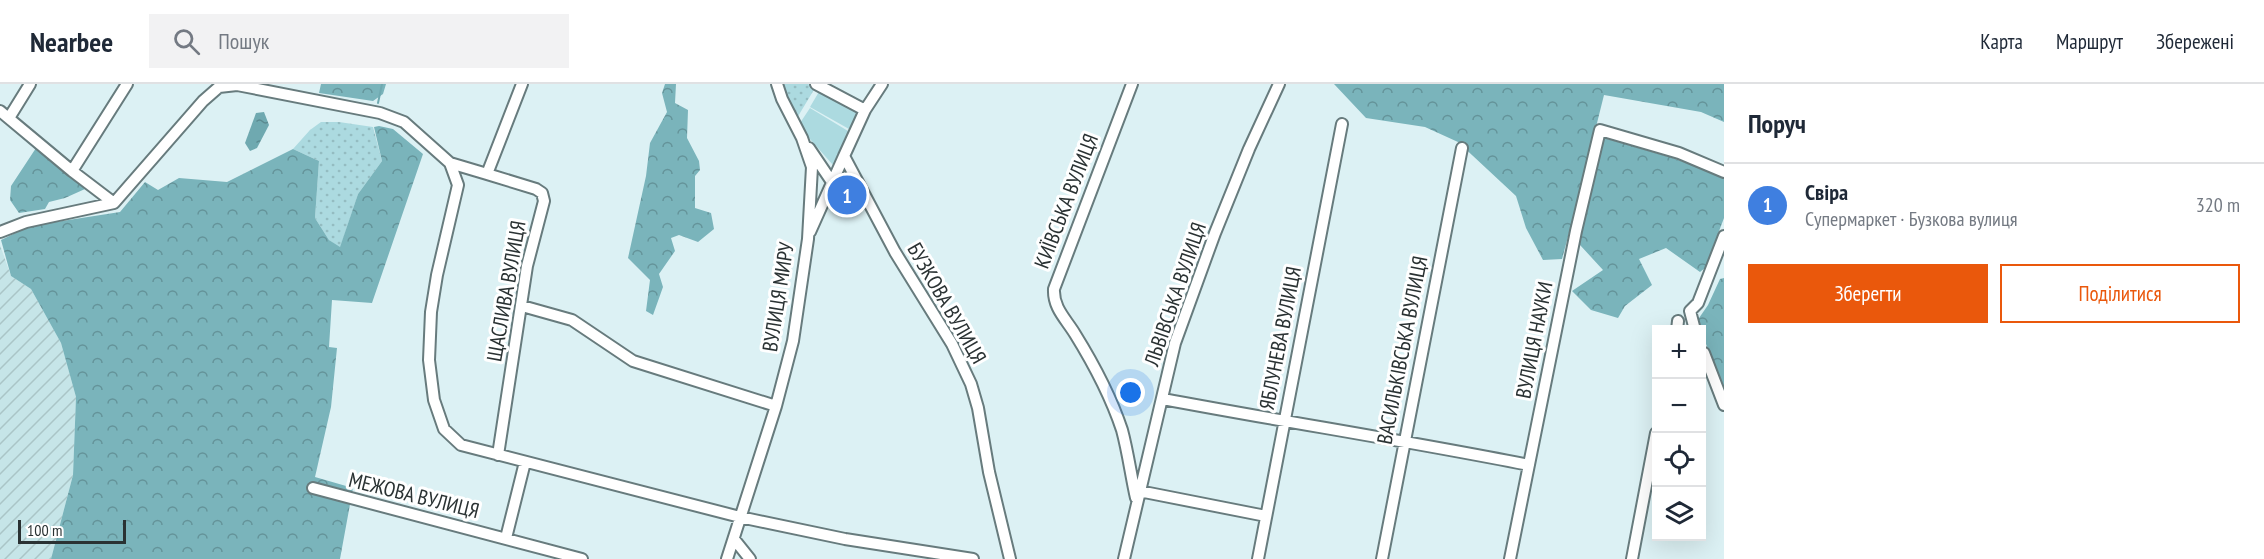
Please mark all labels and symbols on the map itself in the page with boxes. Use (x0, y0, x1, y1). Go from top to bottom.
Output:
street label: КИЇВСЬКА ВУЛИЦЯ (1028, 130, 1104, 272)
pin: 1 (828, 172, 866, 218)
street label: ЩАСЛИВА ВУЛИЦЯ (480, 219, 532, 363)
street label: ЛЬВІВСЬКА ВУЛИЦЯ (1137, 219, 1212, 370)
street label: БУЗКОВА ВУЛИЦЯ (901, 238, 993, 368)
street label: ВУЛИЦЯ МИРУ (756, 240, 800, 354)
street label: ВАСИЛЬКІВСЬКА ВУЛИЦЯ (1371, 254, 1433, 446)
street label: ЯБЛУНЕВА ВУЛИЦЯ (1253, 264, 1307, 412)
street label: ВУЛИЦЯ НАУКИ (1509, 279, 1559, 401)
your location (1116, 378, 1145, 407)
street label: МЕЖОВА ВУЛИЦЯ (346, 466, 482, 524)
scale bar (18, 517, 126, 544)

